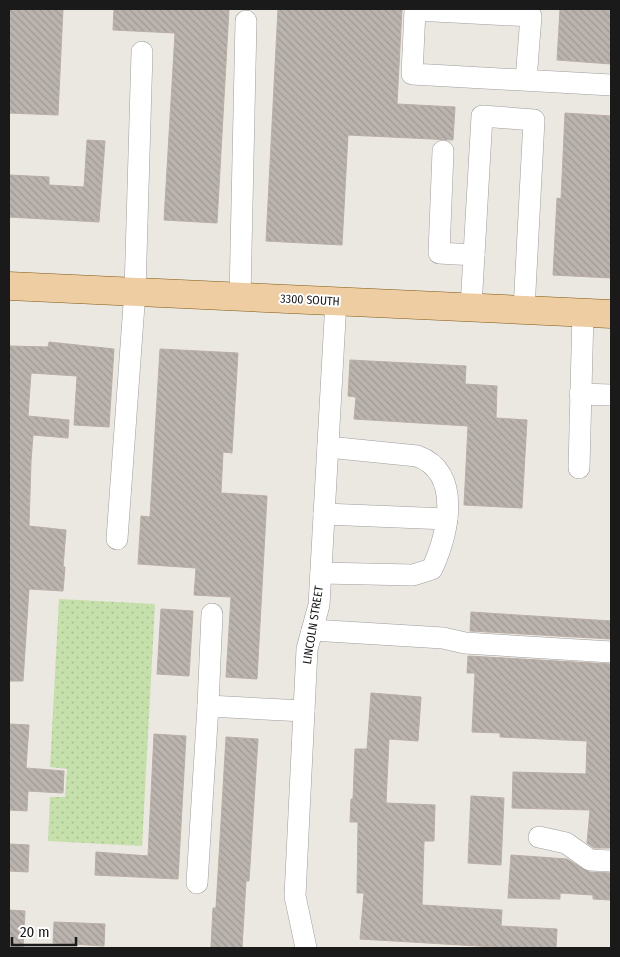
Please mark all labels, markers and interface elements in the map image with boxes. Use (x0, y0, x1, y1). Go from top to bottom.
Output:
street label: 3300 SOUTH (280, 291, 340, 309)
street label: LINCOLN STREET (300, 584, 326, 665)
scale bar (12, 914, 76, 946)
text: 20 m (20, 923, 50, 941)

